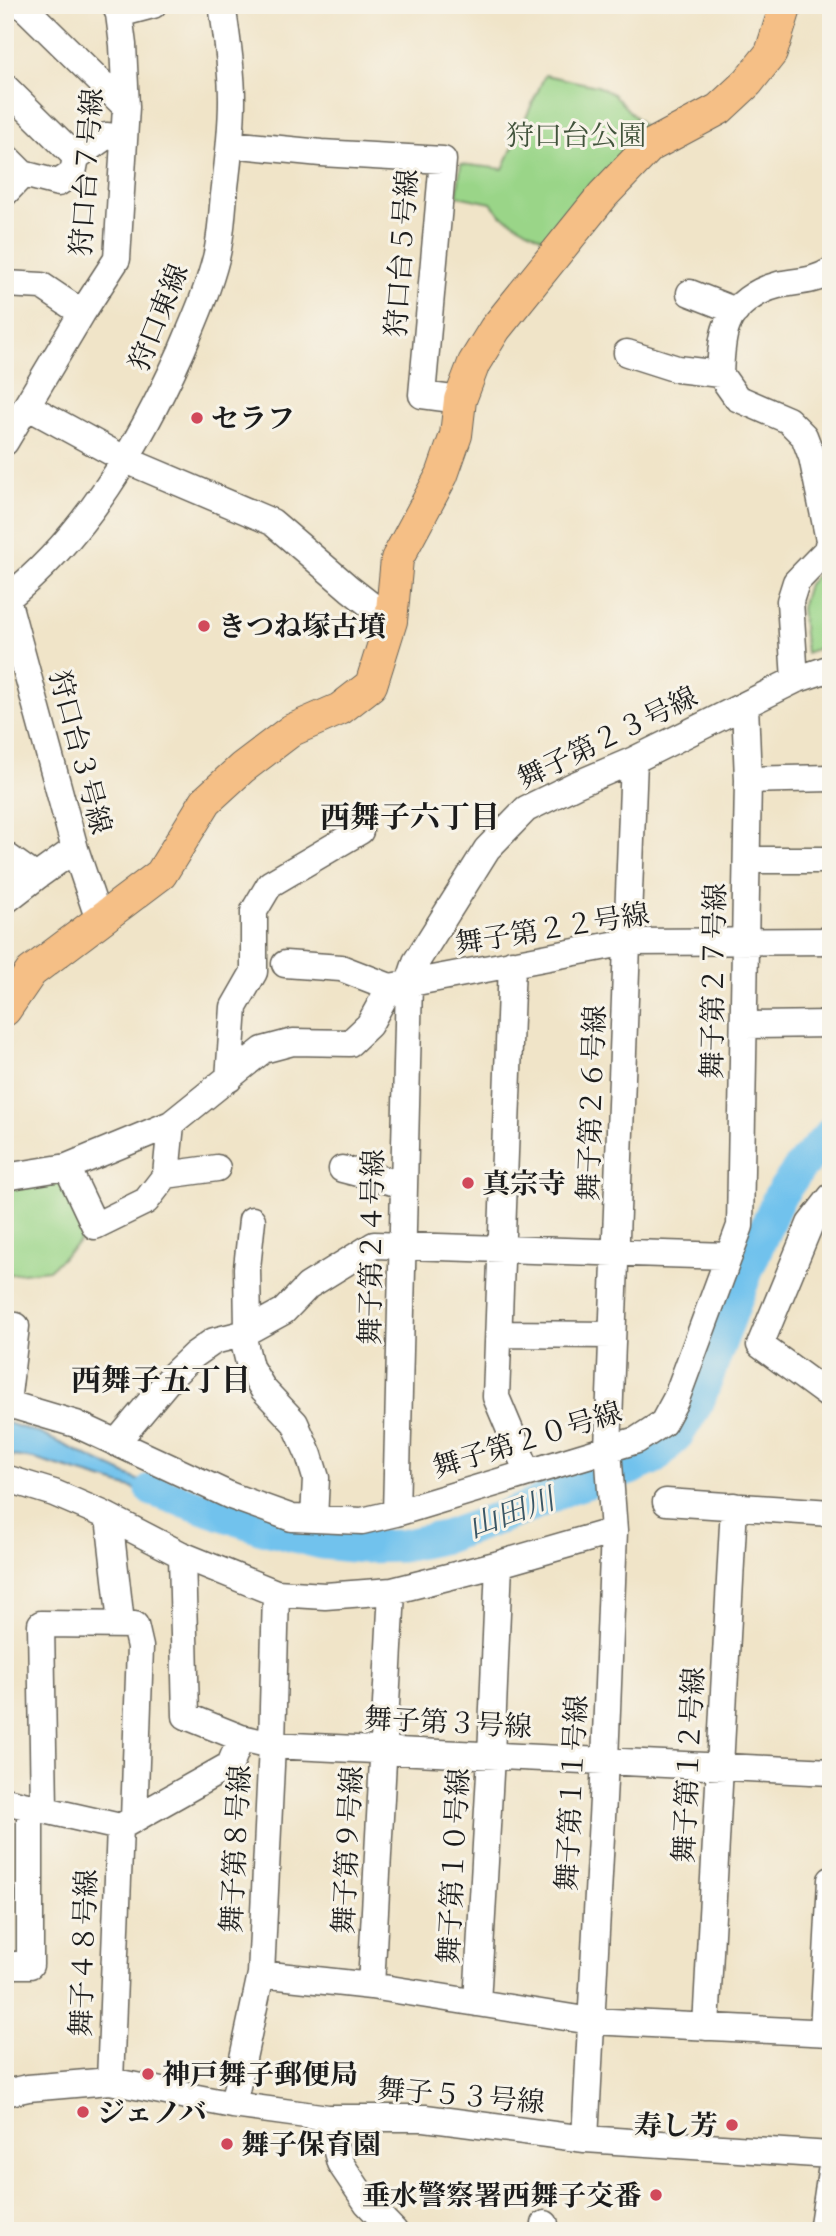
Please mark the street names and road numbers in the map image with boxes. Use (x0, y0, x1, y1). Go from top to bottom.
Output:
street label: 狩口台７号線 (59, 87, 112, 257)
street label: 狩口台５号線 (374, 168, 427, 338)
street label: 狩口東線 (118, 257, 198, 376)
street label: 狩口台３号線 (40, 665, 123, 838)
street label: 舞子第２３号線 (510, 675, 704, 798)
street label: 舞子第２７号線 (690, 883, 735, 1079)
street label: 舞子第２２号線 (452, 892, 652, 963)
street label: 舞子第２６号線 (567, 1004, 614, 1202)
street label: 舞子第２４号線 (348, 1149, 393, 1345)
street label: 舞子第２０号線 (427, 1390, 627, 1487)
street label: 舞子第１２号線 (662, 1666, 713, 1864)
street label: 舞子第１１号線 (545, 1694, 596, 1892)
street label: 舞子第３号線 (363, 1697, 533, 1746)
street label: 舞子第８号線 (210, 1764, 259, 1934)
street label: 舞子第９号線 (322, 1765, 371, 1935)
street label: 舞子第１０号線 (427, 1767, 478, 1965)
street label: 舞子４８号線 (59, 1868, 106, 2038)
street label: 舞子５３号線 (376, 2067, 547, 2122)

